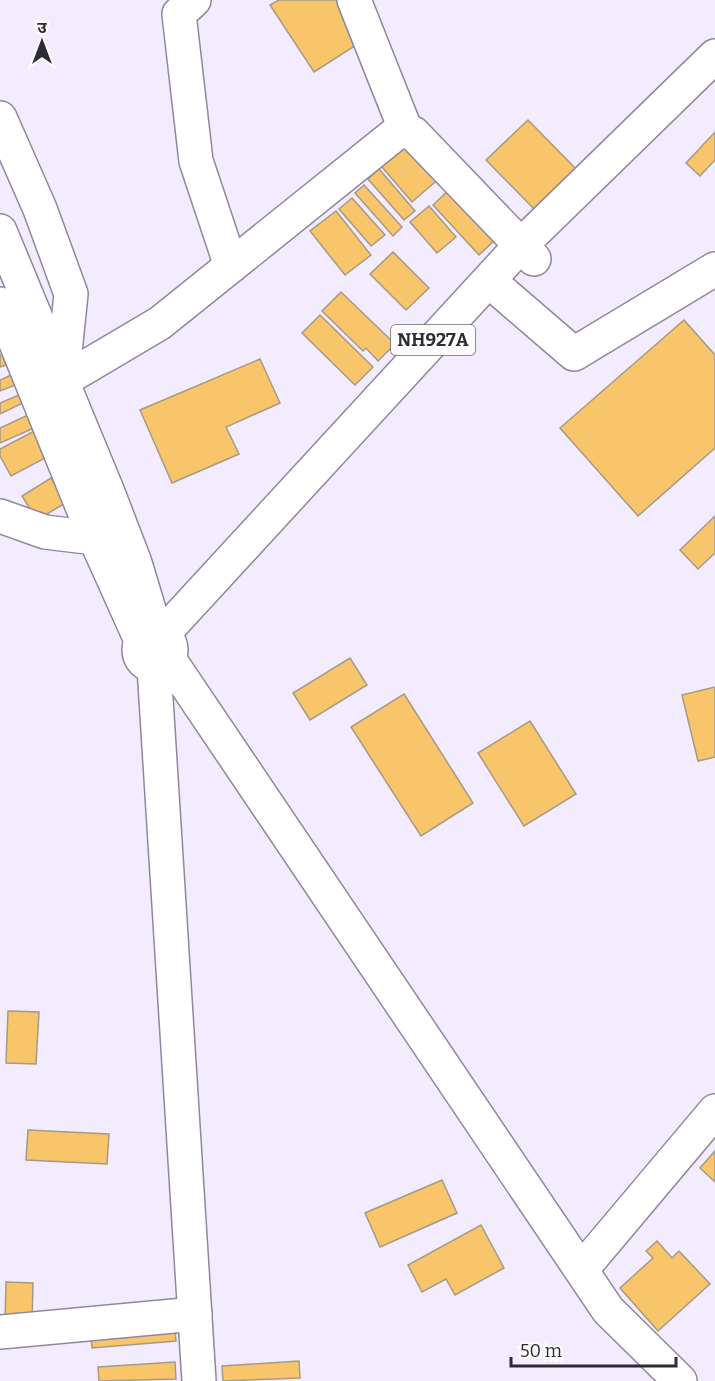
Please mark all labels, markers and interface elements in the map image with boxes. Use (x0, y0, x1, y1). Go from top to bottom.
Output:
north arrow (12, 12, 72, 72)
text: उ (37, 18, 47, 37)
road number: NH927A (391, 325, 475, 355)
scale bar (511, 1330, 676, 1368)
text: 50 m (520, 1340, 562, 1362)

